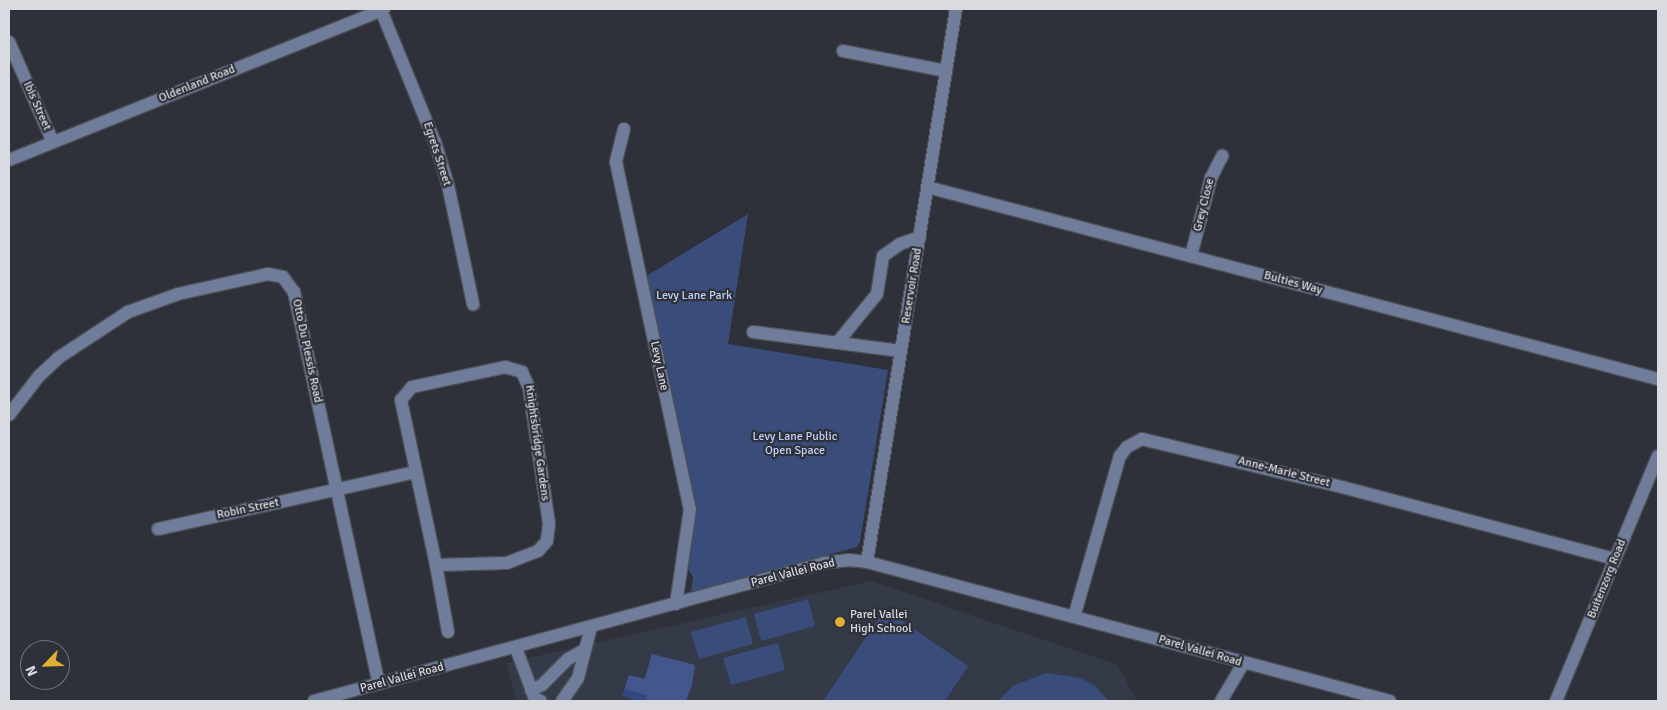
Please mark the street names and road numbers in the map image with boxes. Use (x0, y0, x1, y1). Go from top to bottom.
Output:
street label: Oldenland Road (157, 62, 237, 106)
street label: Ibis Street (20, 79, 54, 133)
street label: Egrets Street (420, 120, 454, 188)
street label: Grey Close (1190, 177, 1218, 233)
street label: Reservoir Road (899, 247, 925, 325)
street label: Bulties Way (1262, 268, 1324, 298)
street label: Otto Du Plessis Road (289, 298, 325, 404)
street label: Levy Lane (647, 340, 671, 392)
street label: Knightsbridge Gardens (522, 384, 552, 502)
street label: Anne-Marie Street (1237, 454, 1331, 490)
street label: Robin Street (216, 495, 280, 523)
street label: Buitenzorg Road (1585, 537, 1629, 621)
street label: Parel Vallei Road (750, 556, 836, 590)
street label: Parel Vallei Road (1157, 632, 1243, 670)
street label: Parel Vallei Road (359, 660, 445, 696)

